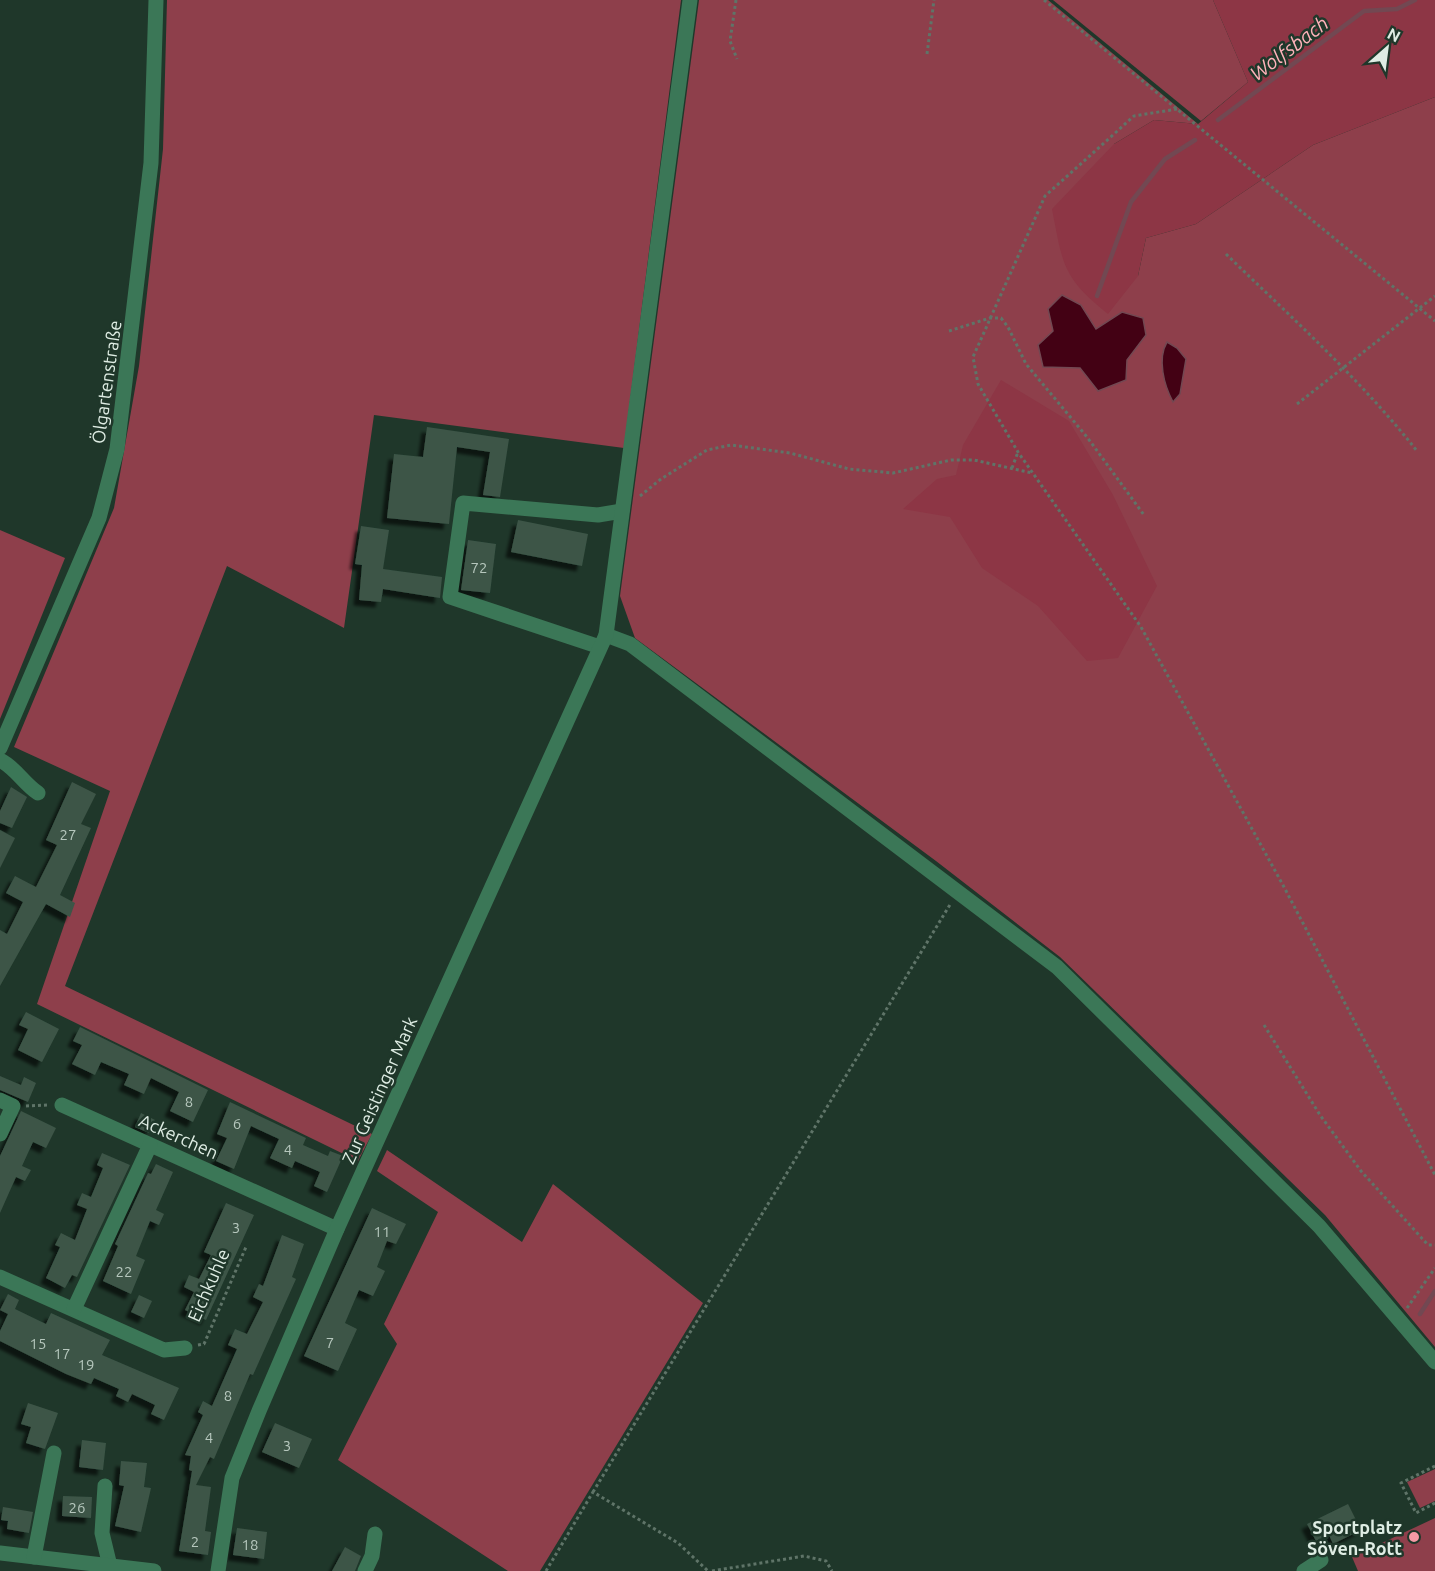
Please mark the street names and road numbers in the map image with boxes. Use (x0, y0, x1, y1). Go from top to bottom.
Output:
street label: Ölgartenstraße (87, 319, 125, 445)
street label: Zur Geistinger Mark (338, 1013, 420, 1167)
street label: Ackerchen (136, 1110, 222, 1162)
street label: Eichkuhle (183, 1246, 233, 1324)

